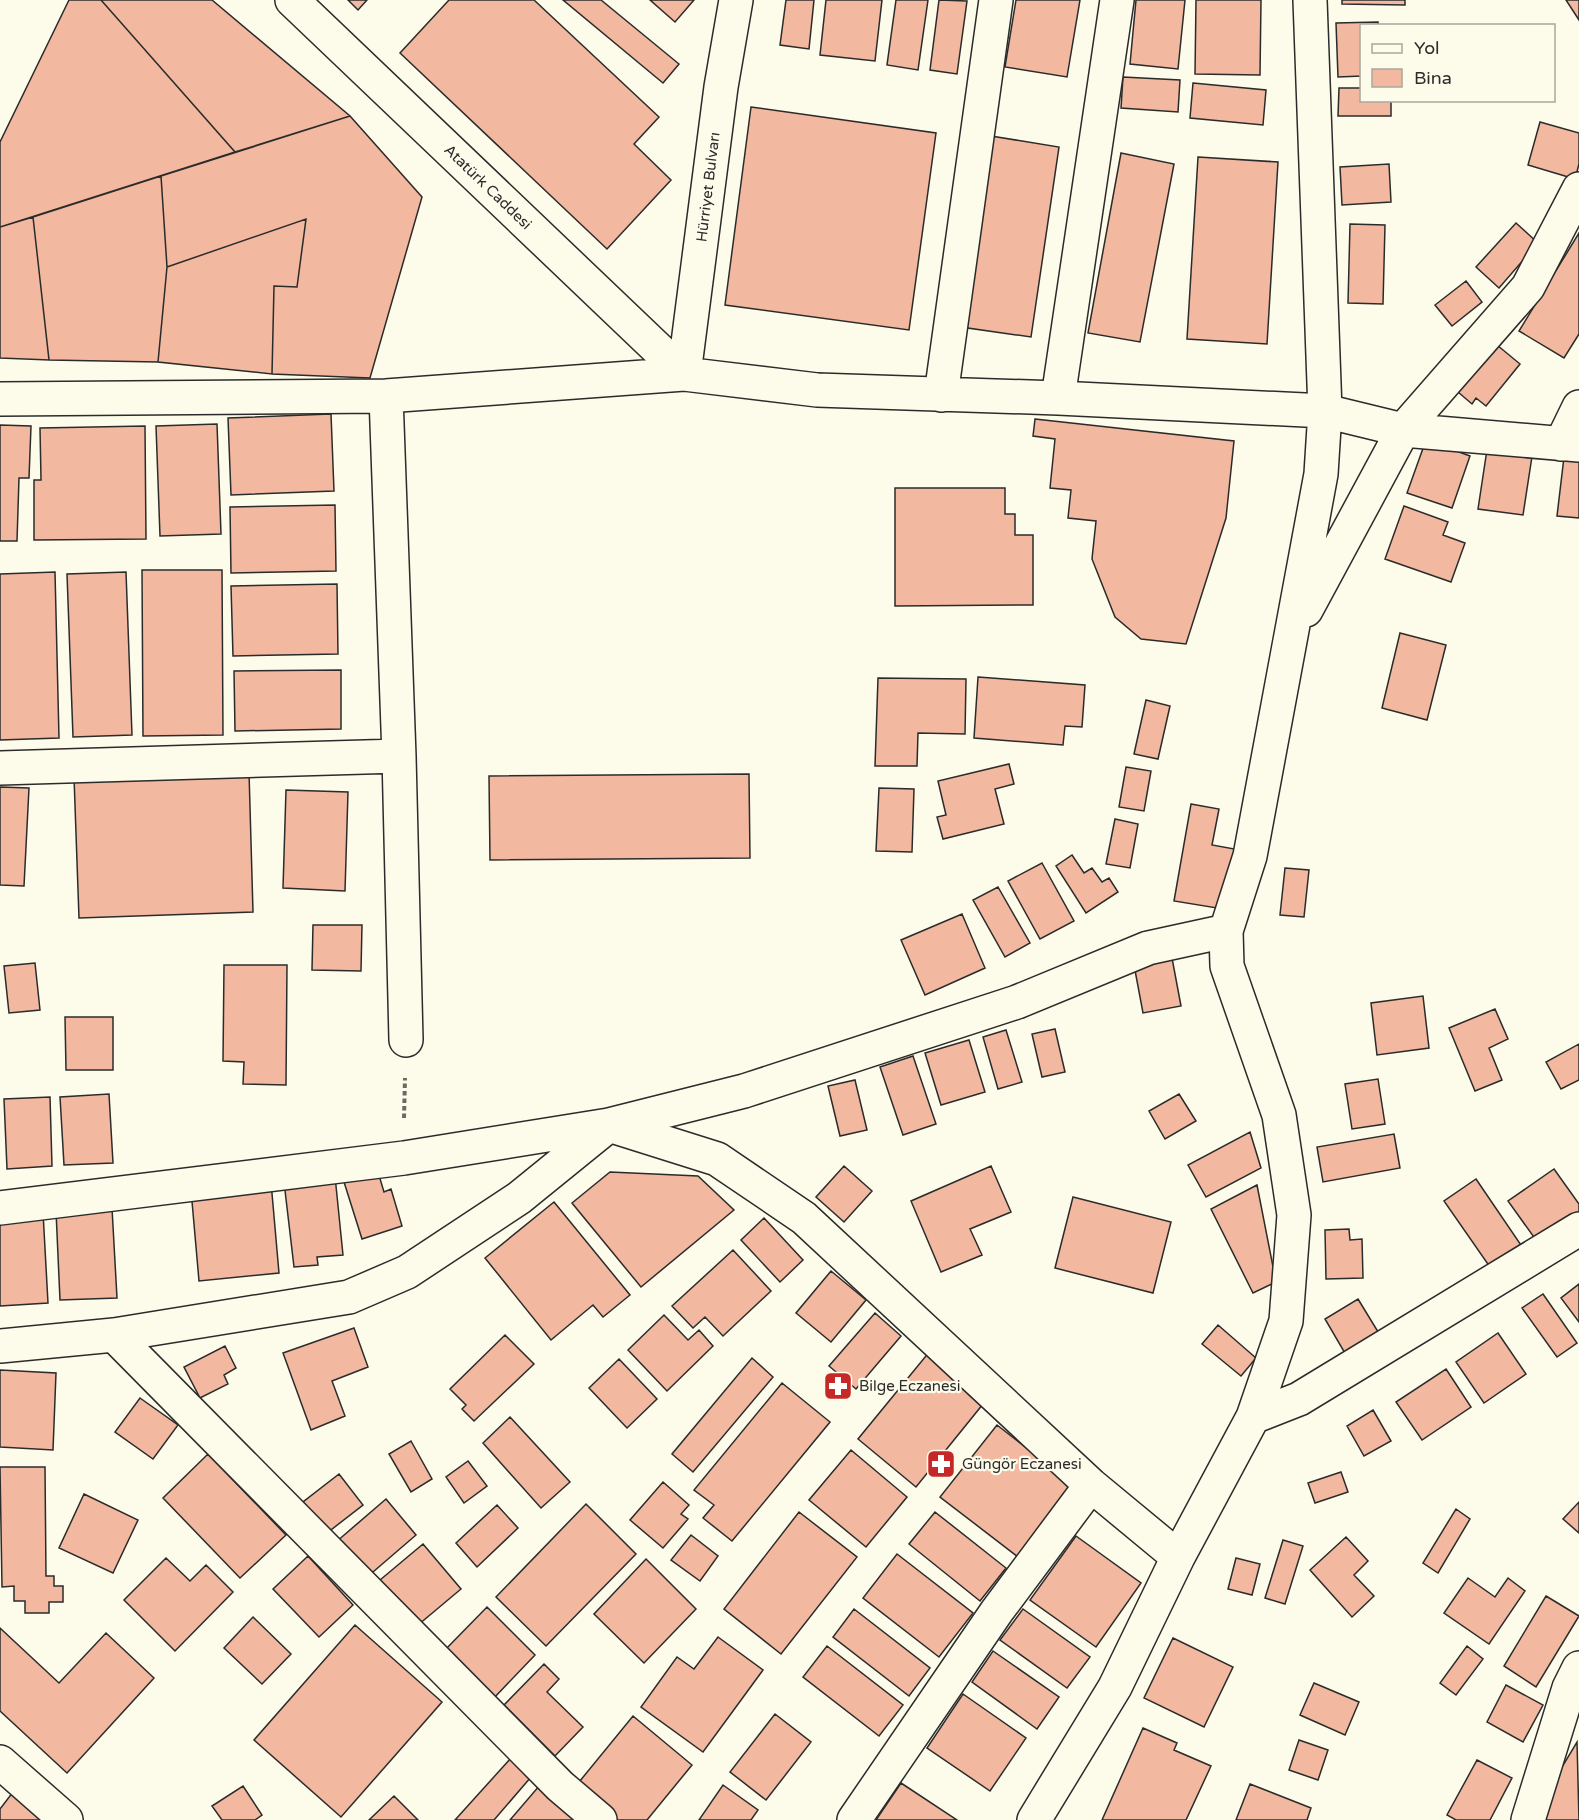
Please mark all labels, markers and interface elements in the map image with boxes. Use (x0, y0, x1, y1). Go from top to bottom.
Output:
legend (1360, 24, 1555, 102)
text: Yol (1414, 37, 1440, 59)
text: Bina (1414, 67, 1452, 89)
street label: Hürriyet Bulvarı (692, 131, 724, 243)
street label: Atatürk Caddesi (440, 141, 536, 233)
pharmacy icon: Bilge Eczanesi (822, 1370, 854, 1402)
place label: Bilge Eczanesi (859, 1377, 960, 1395)
pharmacy icon: Güngör Eczanesi (925, 1448, 957, 1480)
place label: Güngör Eczanesi (962, 1455, 1082, 1473)

